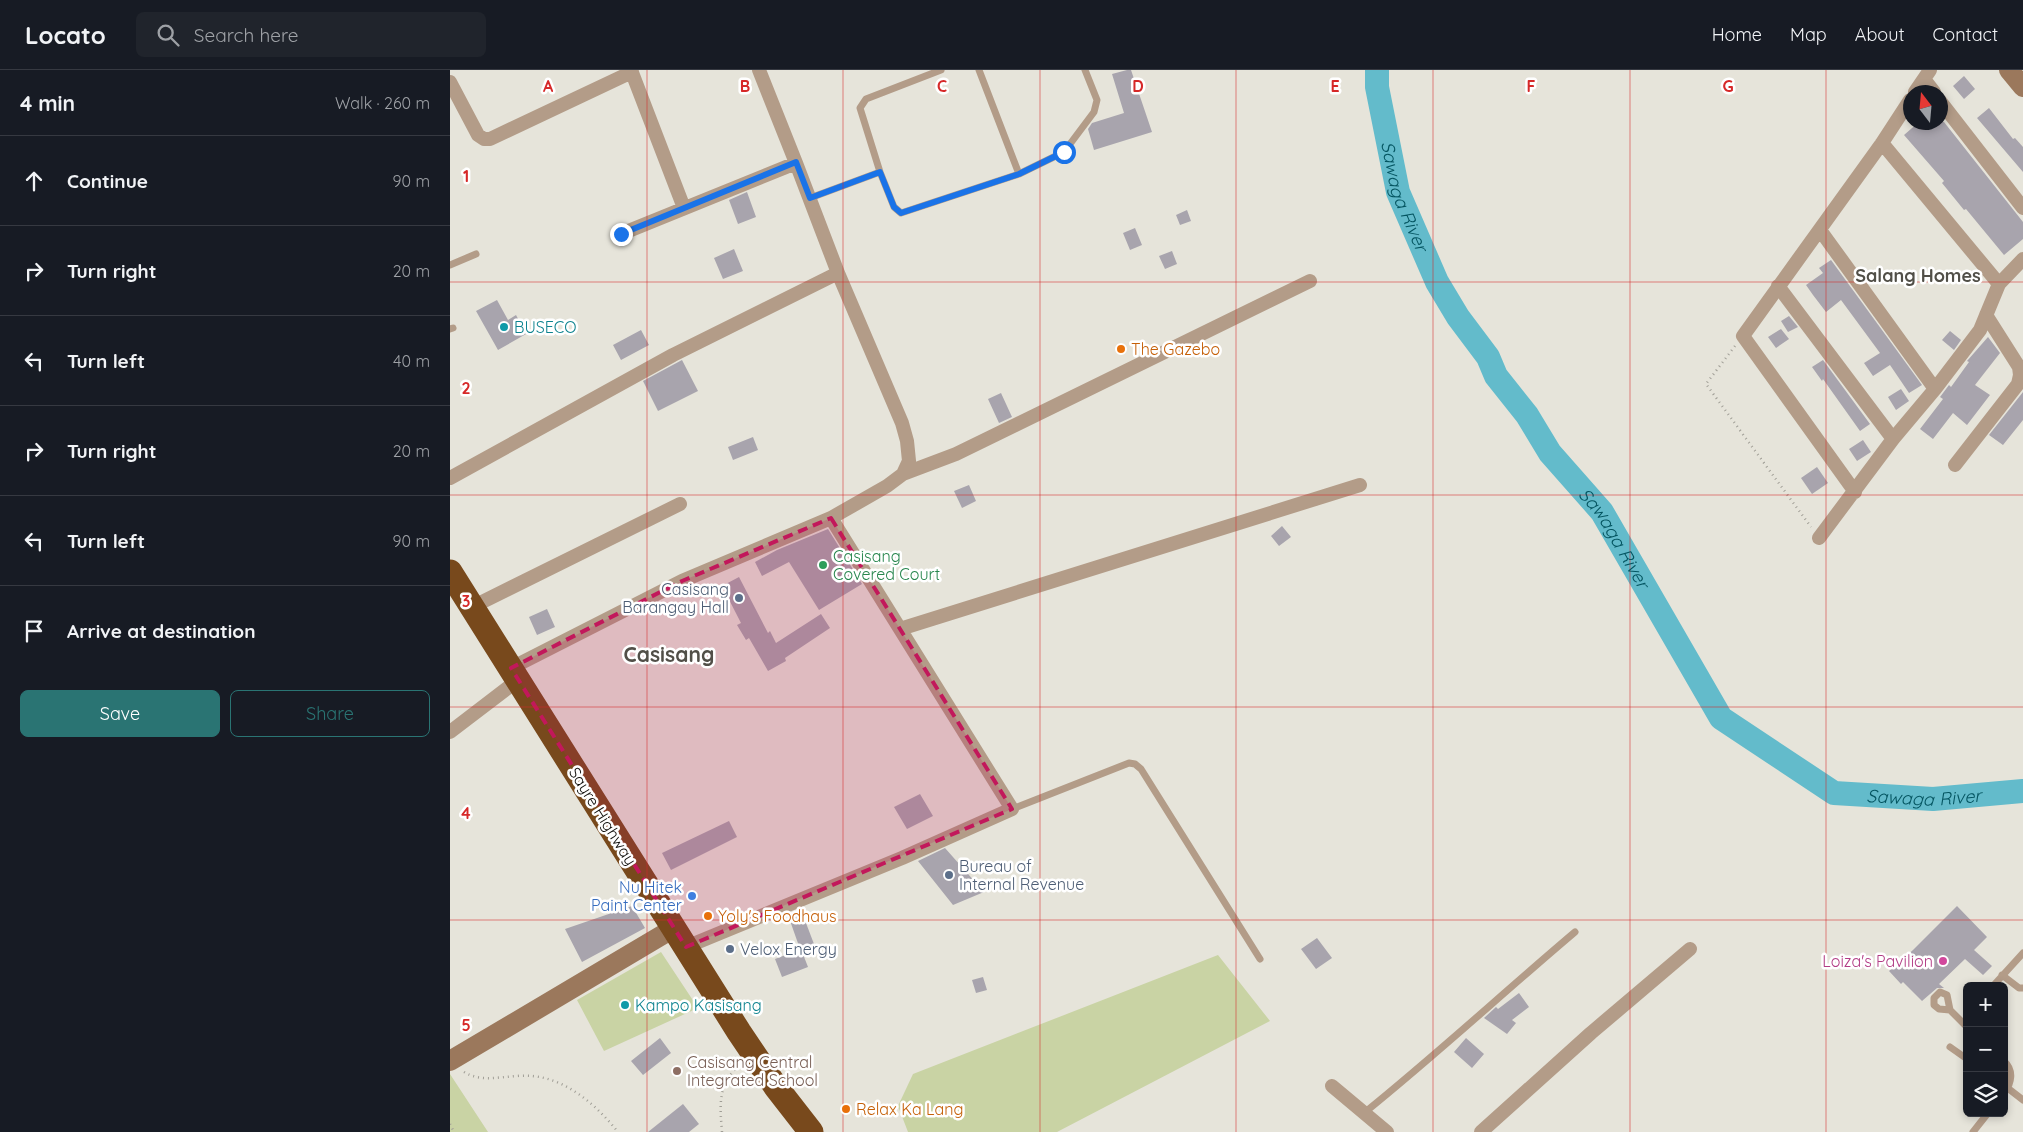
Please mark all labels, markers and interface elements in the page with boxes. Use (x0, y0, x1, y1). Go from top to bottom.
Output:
search box (136, 12, 486, 57)
text: Locato (25, 20, 106, 50)
icon: search (154, 21, 182, 49)
text: Search here (194, 23, 299, 47)
text: Home (1712, 23, 1762, 46)
text: Map (1790, 23, 1827, 46)
text: About (1855, 23, 1905, 46)
text: Contact (1933, 23, 1998, 46)
text: A (543, 76, 554, 96)
text: B (740, 76, 750, 96)
text: C (937, 76, 947, 96)
text: D (1132, 76, 1144, 96)
text: E (1330, 76, 1340, 96)
text: F (1527, 76, 1536, 96)
text: G (1722, 76, 1734, 96)
north arrow (1903, 85, 1948, 130)
text: 4 min (20, 90, 75, 116)
text: Walk · 260 m (335, 93, 430, 113)
water label: Sawaga River (1377, 139, 1435, 257)
route start (1053, 141, 1076, 164)
text: 1 (463, 166, 469, 186)
icon: ahead (20, 167, 48, 195)
text: Continue (67, 169, 148, 193)
text: 90 m (393, 171, 430, 191)
route end (610, 223, 633, 246)
icon: right (20, 257, 48, 285)
text: Turn right (67, 259, 156, 283)
text: 20 m (393, 261, 430, 281)
district label: Salang Homes (1855, 264, 1981, 287)
place label: BUSECO (514, 317, 576, 337)
marker: BUSECO (498, 321, 510, 333)
place label: The Gazebo (1131, 339, 1220, 359)
marker: The Gazebo (1115, 343, 1127, 355)
icon: left (20, 347, 48, 375)
text: Turn left (67, 349, 145, 373)
text: 40 m (393, 351, 430, 371)
text: 2 (461, 378, 471, 398)
icon: right (20, 437, 48, 465)
text: Turn right (67, 439, 156, 463)
text: 20 m (393, 441, 430, 461)
water label: Sawaga River (1574, 483, 1656, 594)
icon: left (20, 527, 48, 555)
text: Turn left (67, 529, 145, 553)
text: 90 m (393, 531, 430, 551)
place label: Casisang Covered Court (833, 546, 940, 584)
marker: Casisang Covered Court (817, 559, 829, 571)
place label: Casisang Barangay Hall (622, 579, 729, 617)
text: 3 (462, 591, 470, 611)
marker: Casisang Barangay Hall (733, 592, 745, 604)
icon: arrive (20, 617, 48, 645)
text: Arrive at destination (67, 619, 256, 643)
district label: Casisang (624, 641, 714, 667)
button: Save (20, 690, 220, 737)
button: Share (230, 690, 430, 737)
street label: Sayre Highway (565, 763, 641, 869)
water label: Sawaga River (1866, 783, 1984, 811)
text: 4 (461, 803, 471, 823)
place label: Bureau of Internal Revenue (959, 856, 1084, 894)
marker: Bureau of Internal Revenue (943, 869, 955, 881)
place label: Nu Hitek Paint Center (591, 877, 682, 915)
marker: Nu Hitek Paint Center (686, 890, 698, 902)
place label: Yoly's Foodhaus (718, 906, 837, 926)
marker: Yoly's Foodhaus (702, 910, 714, 922)
place label: Velox Energy (740, 939, 837, 959)
marker: Velox Energy (724, 943, 736, 955)
place label: Loiza's Pavilion (1822, 951, 1933, 971)
marker: Loiza's Pavilion (1937, 955, 1949, 967)
map controls (1963, 982, 2008, 1117)
button: + (1963, 982, 2008, 1027)
place label: Kampo Kasisang (635, 995, 762, 1015)
marker: Kampo Kasisang (619, 999, 631, 1011)
text: 5 (461, 1015, 471, 1035)
button: − (1963, 1027, 2008, 1072)
place label: Casisang Central Integrated School (687, 1052, 818, 1090)
marker: Casisang Central Integrated School (671, 1065, 683, 1077)
button: layers (1963, 1072, 2008, 1117)
place label: Relax Ka Lang (856, 1099, 963, 1119)
marker: Relax Ka Lang (840, 1103, 852, 1115)

